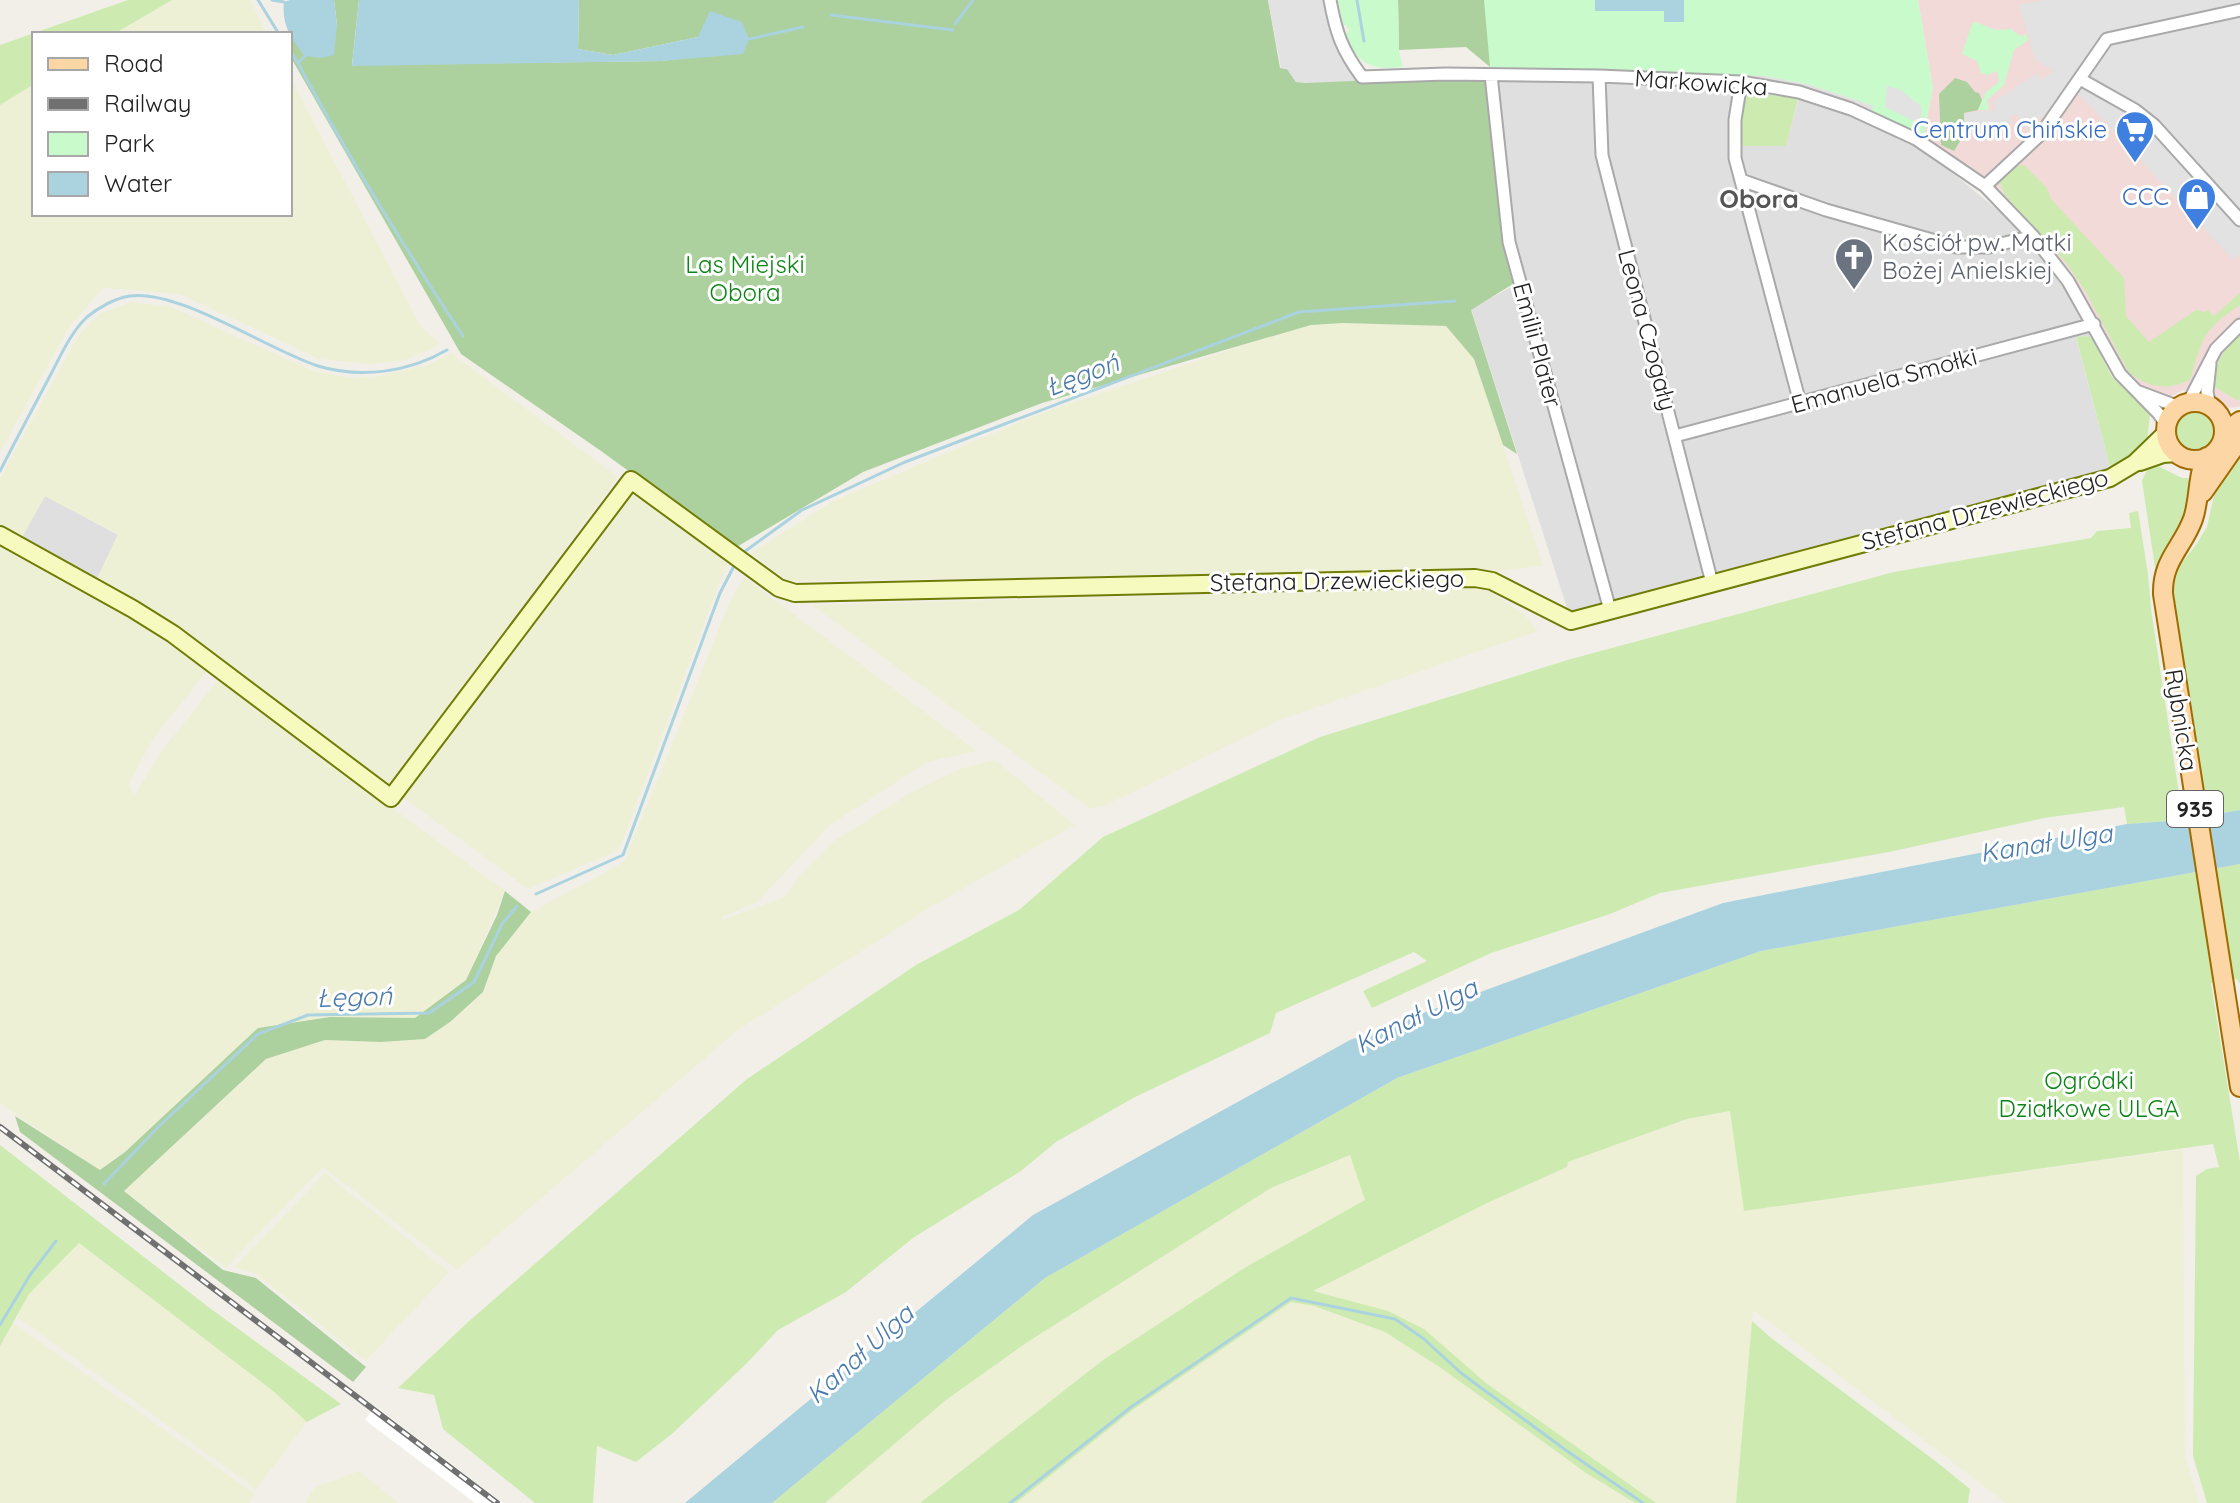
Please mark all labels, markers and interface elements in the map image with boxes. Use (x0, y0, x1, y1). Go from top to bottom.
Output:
legend (32, 32, 292, 216)
text: Road (104, 48, 164, 78)
street label: Markowicka (1634, 62, 1769, 102)
text: Railway (104, 88, 191, 118)
supermarket icon: Centrum Chińskie (2114, 109, 2156, 164)
place label: Centrum Chińskie (1913, 114, 2107, 144)
text: Park (104, 128, 155, 158)
text: Water (104, 168, 172, 198)
shop icon: CCC (2176, 176, 2218, 231)
place label: CCC (2122, 181, 2169, 211)
district label: Obora (1719, 182, 1799, 215)
place label: Kościół pw. Matki Bożej Anielskiej (1882, 227, 2072, 285)
church icon: Kościół pw. Matki Bożej Anielskiej (1833, 236, 1875, 291)
street label: Leona Czogały (1612, 246, 1684, 414)
park label: Las Miejski Obora (685, 249, 805, 307)
street label: Emilii Plater (1507, 279, 1569, 411)
street label: Emanuela Smołki (1788, 341, 1980, 419)
water label: Łęgoń (1040, 345, 1124, 404)
street label: Stefana Drzewieckiego (1858, 462, 2111, 556)
street label: Stefana Drzewieckiego (1210, 563, 1464, 597)
street label: Rybnicka (2159, 667, 2205, 773)
road number: 935 (2167, 791, 2223, 827)
water label: Kanał Ulga (1978, 816, 2116, 869)
water label: Kanał Ulga (1349, 970, 1484, 1061)
water label: Łęgoń (315, 979, 394, 1014)
park label: Ogródki Działkowe ULGA (1999, 1065, 2179, 1123)
water label: Kanał Ulga (799, 1296, 921, 1410)

